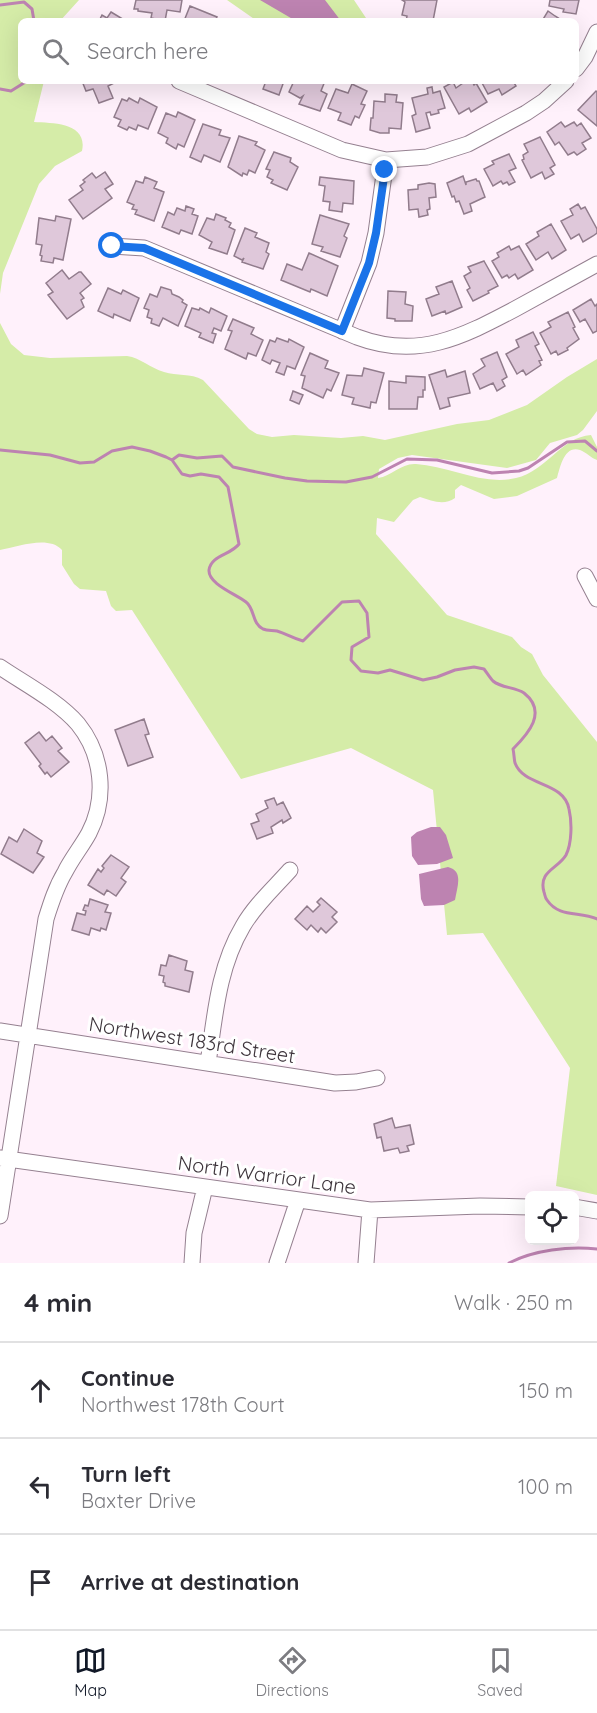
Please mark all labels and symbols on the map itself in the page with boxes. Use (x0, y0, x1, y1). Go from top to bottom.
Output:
route end (371, 156, 397, 182)
route start (98, 232, 124, 258)
street label: Northwest 183rd Street (87, 1011, 297, 1068)
street label: North Warrior Lane (176, 1150, 358, 1199)

